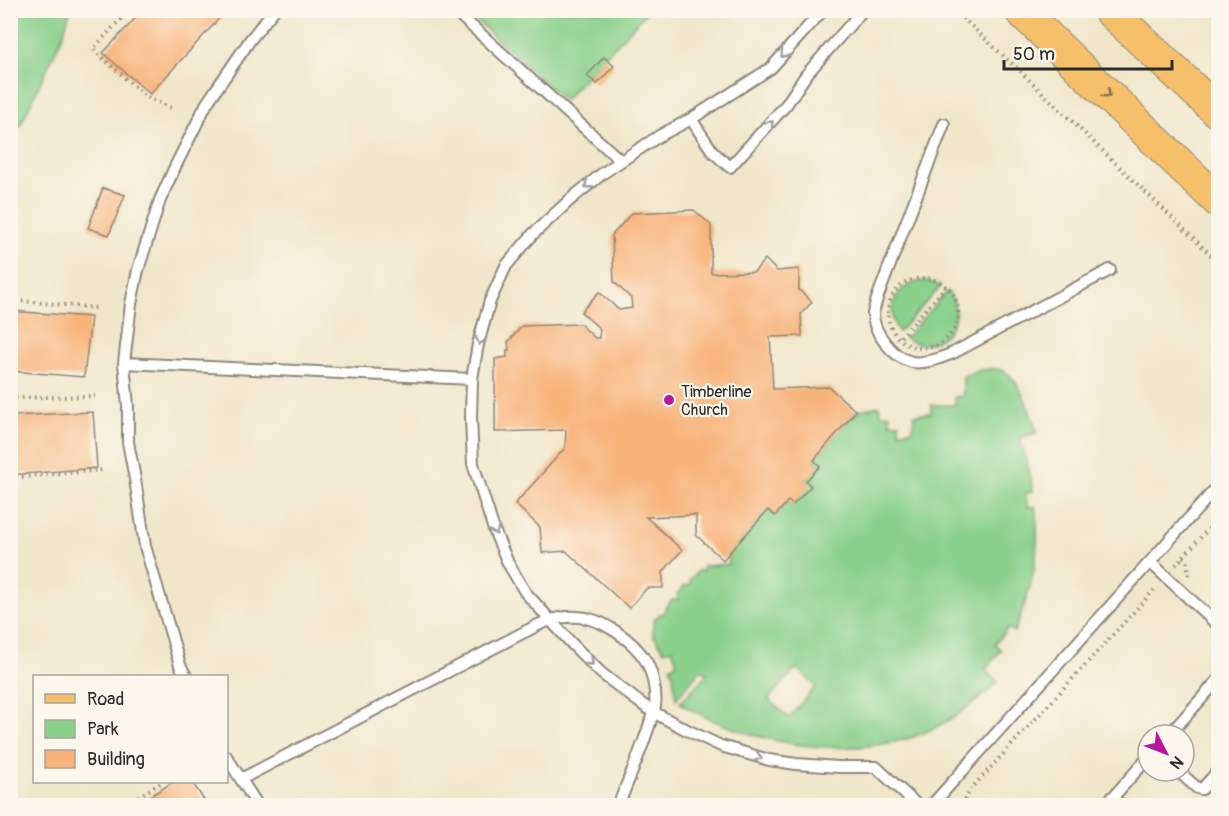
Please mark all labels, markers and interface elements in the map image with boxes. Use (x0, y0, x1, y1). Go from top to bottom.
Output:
scale bar (1004, 33, 1172, 71)
text: 50 m (1013, 43, 1055, 66)
one-way arrow (780, 47, 791, 58)
one-way arrow (1100, 87, 1111, 98)
one-way arrow (763, 120, 774, 130)
one-way arrow (584, 178, 595, 189)
one-way arrow (474, 336, 487, 346)
place label: Timberline Church (681, 382, 752, 420)
marker: Timberline Church (662, 393, 676, 407)
one-way arrow (488, 525, 500, 536)
one-way arrow (582, 654, 593, 665)
legend (33, 675, 228, 783)
text: Road (87, 688, 124, 711)
text: Park (87, 718, 119, 741)
north arrow (1136, 723, 1196, 783)
text: Building (87, 748, 145, 771)
one-way arrow (753, 749, 763, 762)
text: N (1165, 752, 1187, 773)

